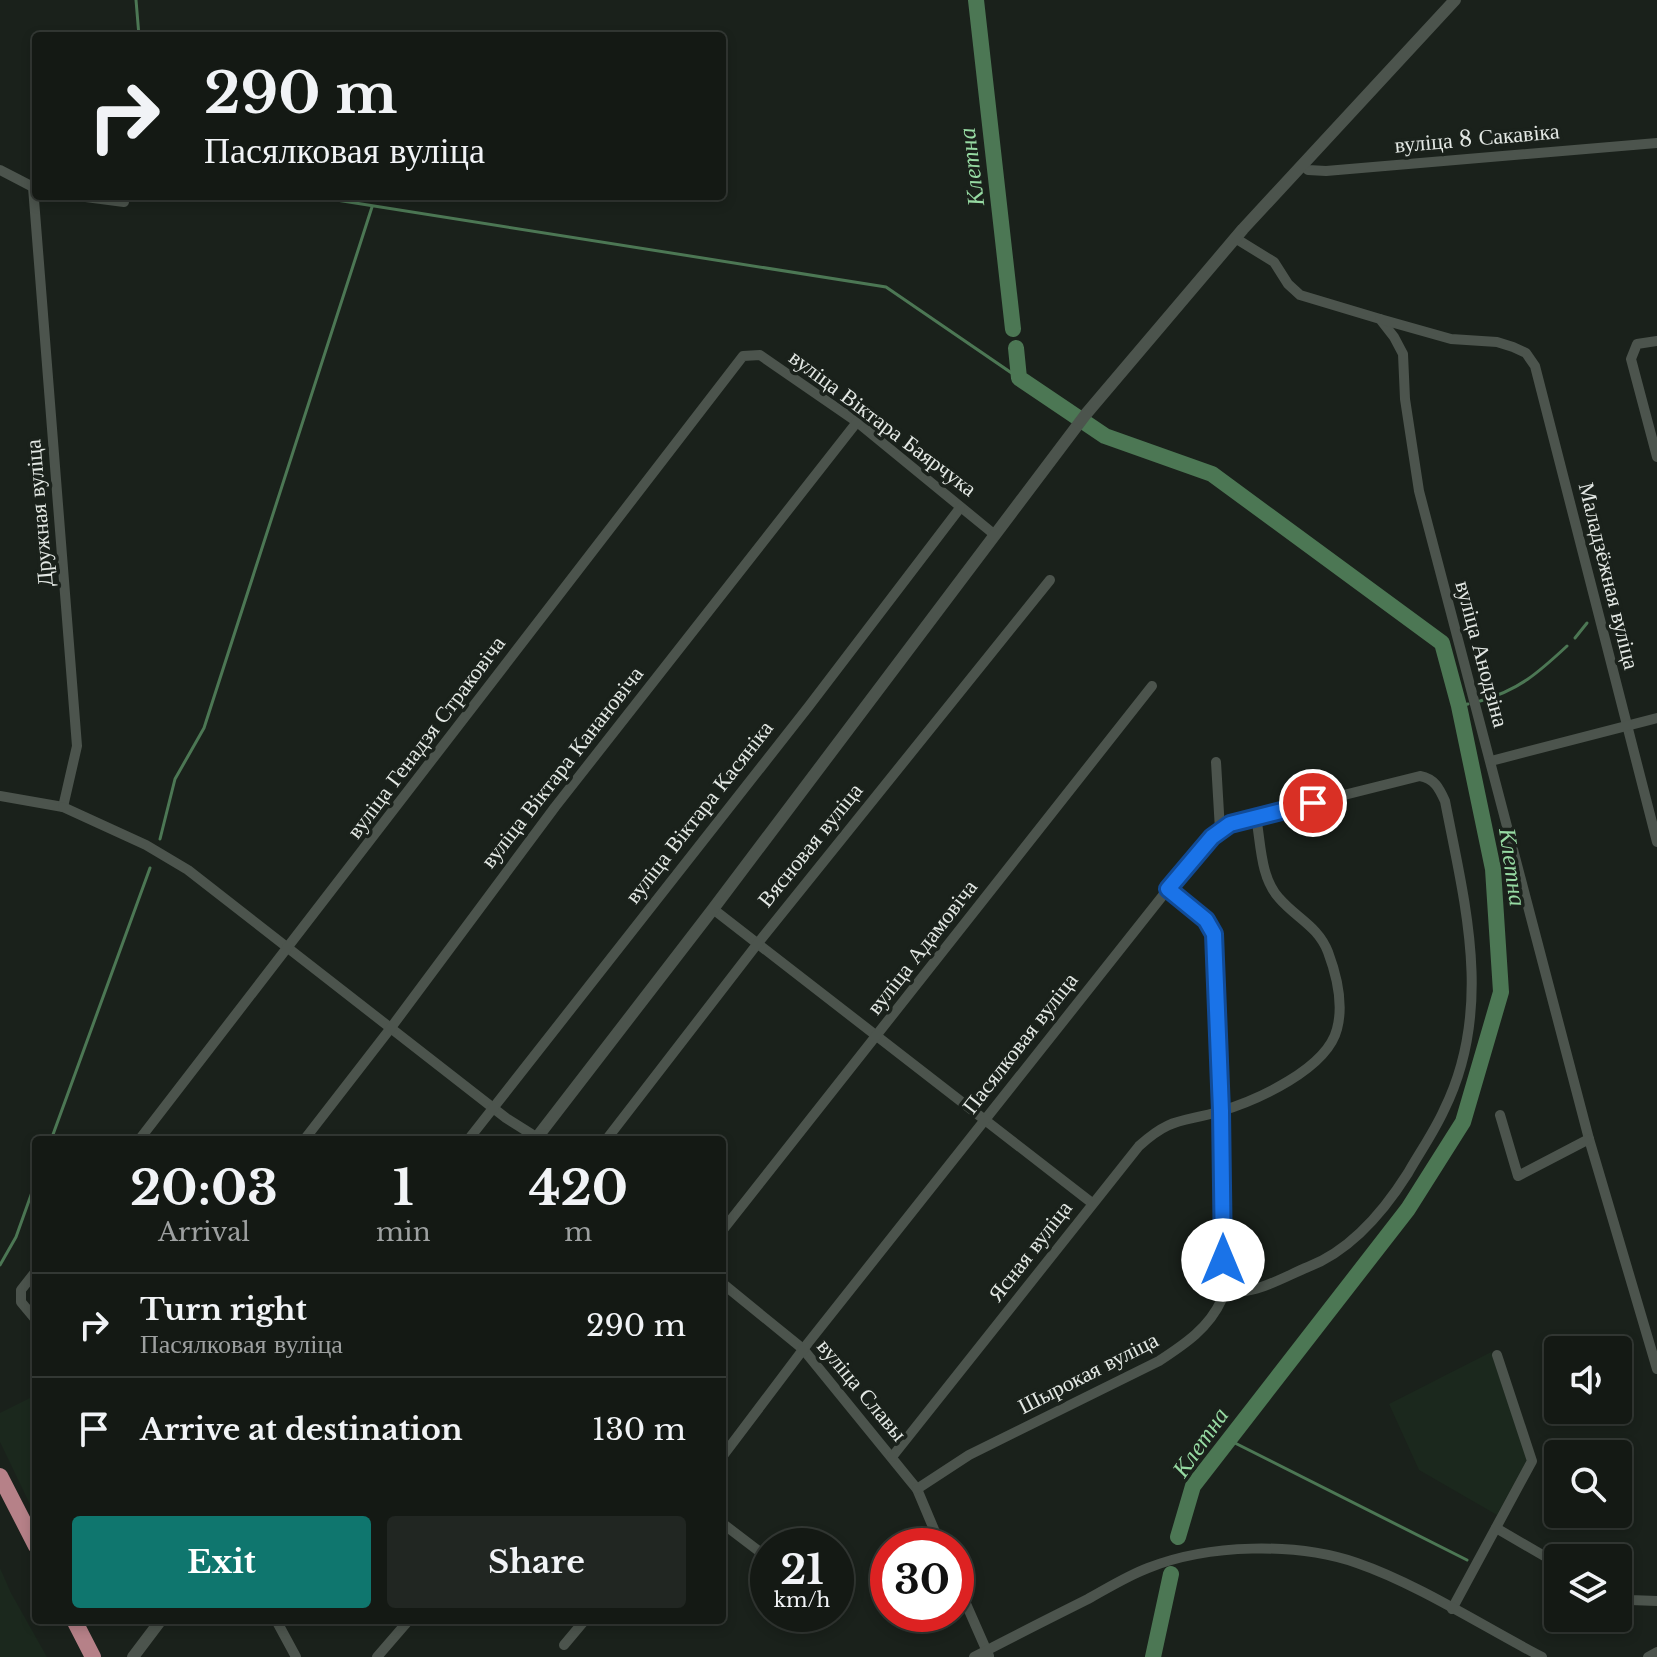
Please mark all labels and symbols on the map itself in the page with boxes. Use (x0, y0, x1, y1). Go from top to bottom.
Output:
street label: вуліца 8 Сакавіка (1393, 117, 1561, 159)
water label: Клетна (952, 126, 990, 209)
street label: вуліца Віктара Баярчука (784, 344, 982, 502)
street label: Дружная вуліца (19, 438, 59, 588)
street label: Маладзёжная вуліца (1573, 480, 1645, 672)
street label: вуліца Анодзіна (1449, 578, 1515, 730)
street label: вуліца Генадзя Страковіча (341, 630, 511, 844)
street label: вуліца Віктара Канановіча (475, 661, 649, 873)
street label: вуліца Віктара Касяніка (619, 715, 779, 909)
pin (1279, 769, 1347, 837)
street label: Вясновая вуліца (752, 777, 868, 913)
water label: Клетна (1493, 825, 1533, 908)
street label: вуліца Адамовіча (861, 874, 983, 1020)
street label: Пасялковая вуліца (957, 967, 1084, 1119)
street label: Ясная вуліца (982, 1195, 1078, 1307)
position arrow (1181, 1218, 1265, 1302)
street label: Шырокая вуліца (1013, 1326, 1163, 1420)
street label: вуліца Славы (811, 1333, 913, 1447)
water label: Клетна (1165, 1401, 1234, 1483)
speed limit sign: 30 (870, 1528, 974, 1632)

